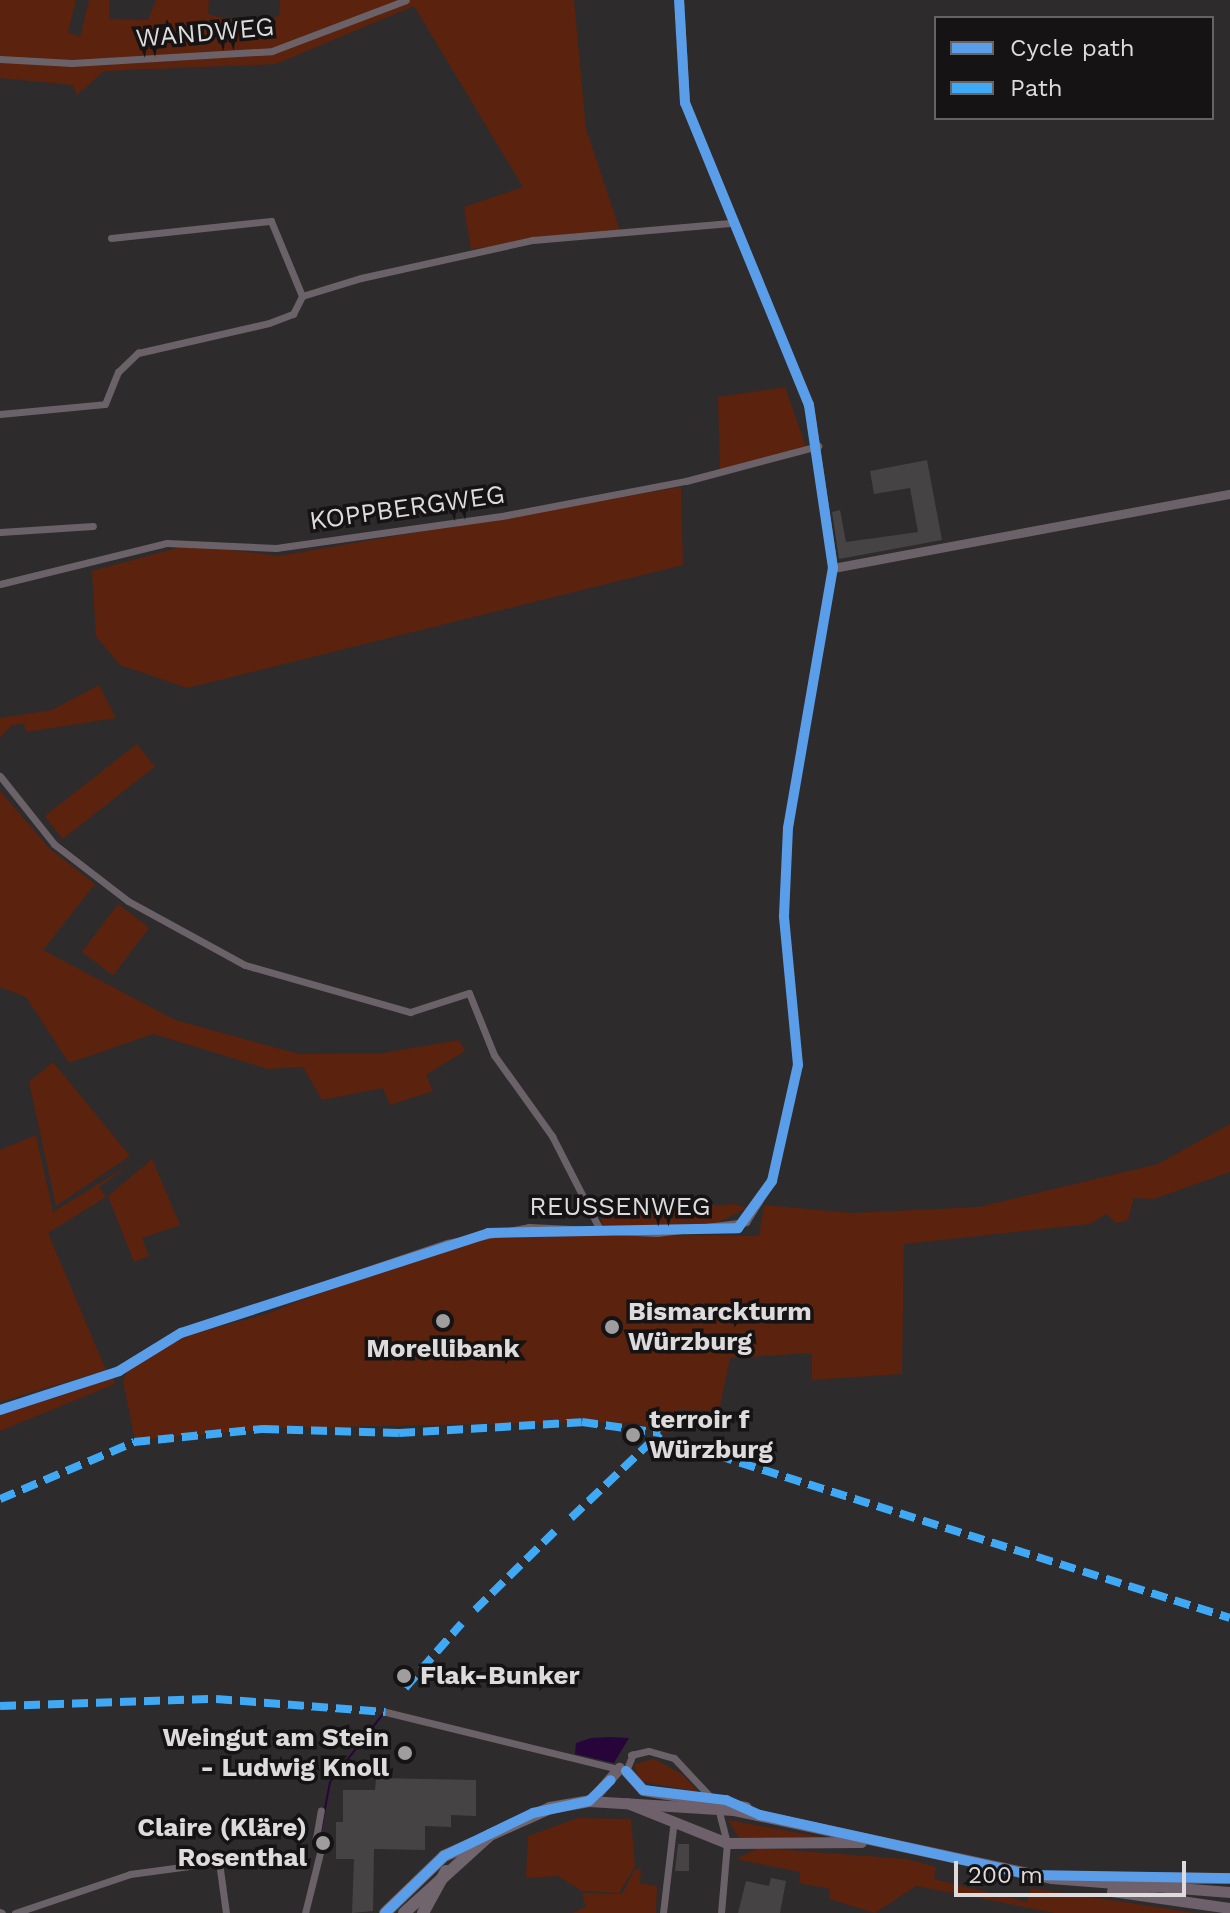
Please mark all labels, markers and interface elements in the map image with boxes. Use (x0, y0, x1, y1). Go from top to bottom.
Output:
street label: WANDWEG (135, 11, 275, 55)
legend (934, 16, 1214, 120)
text: Cycle path (1010, 34, 1135, 62)
text: Path (1010, 74, 1063, 102)
street label: KOPPBERGWEG (307, 479, 507, 537)
street label: REUSSENWEG (529, 1191, 711, 1223)
place label: Bismarckturm Würzburg (628, 1296, 812, 1358)
marker: Morellibank (434, 1312, 452, 1330)
marker: Bismarckturm Würzburg (603, 1318, 621, 1336)
place label: Morellibank (366, 1333, 520, 1365)
place label: terroir f Würzburg (649, 1404, 773, 1466)
marker: terroir f Würzburg (624, 1426, 642, 1444)
place label: Flak-Bunker (420, 1660, 580, 1692)
marker: Flak-Bunker (395, 1667, 413, 1685)
place label: Weingut am Stein - Ludwig Knoll (162, 1722, 389, 1784)
marker: Weingut am Stein - Ludwig Knoll (396, 1744, 414, 1762)
place label: Claire (Kläre) Rosenthal (137, 1812, 307, 1874)
marker: Claire (Kläre) Rosenthal (314, 1834, 332, 1852)
scale bar (958, 1845, 1190, 1895)
text: 200 m (968, 1861, 1043, 1889)

